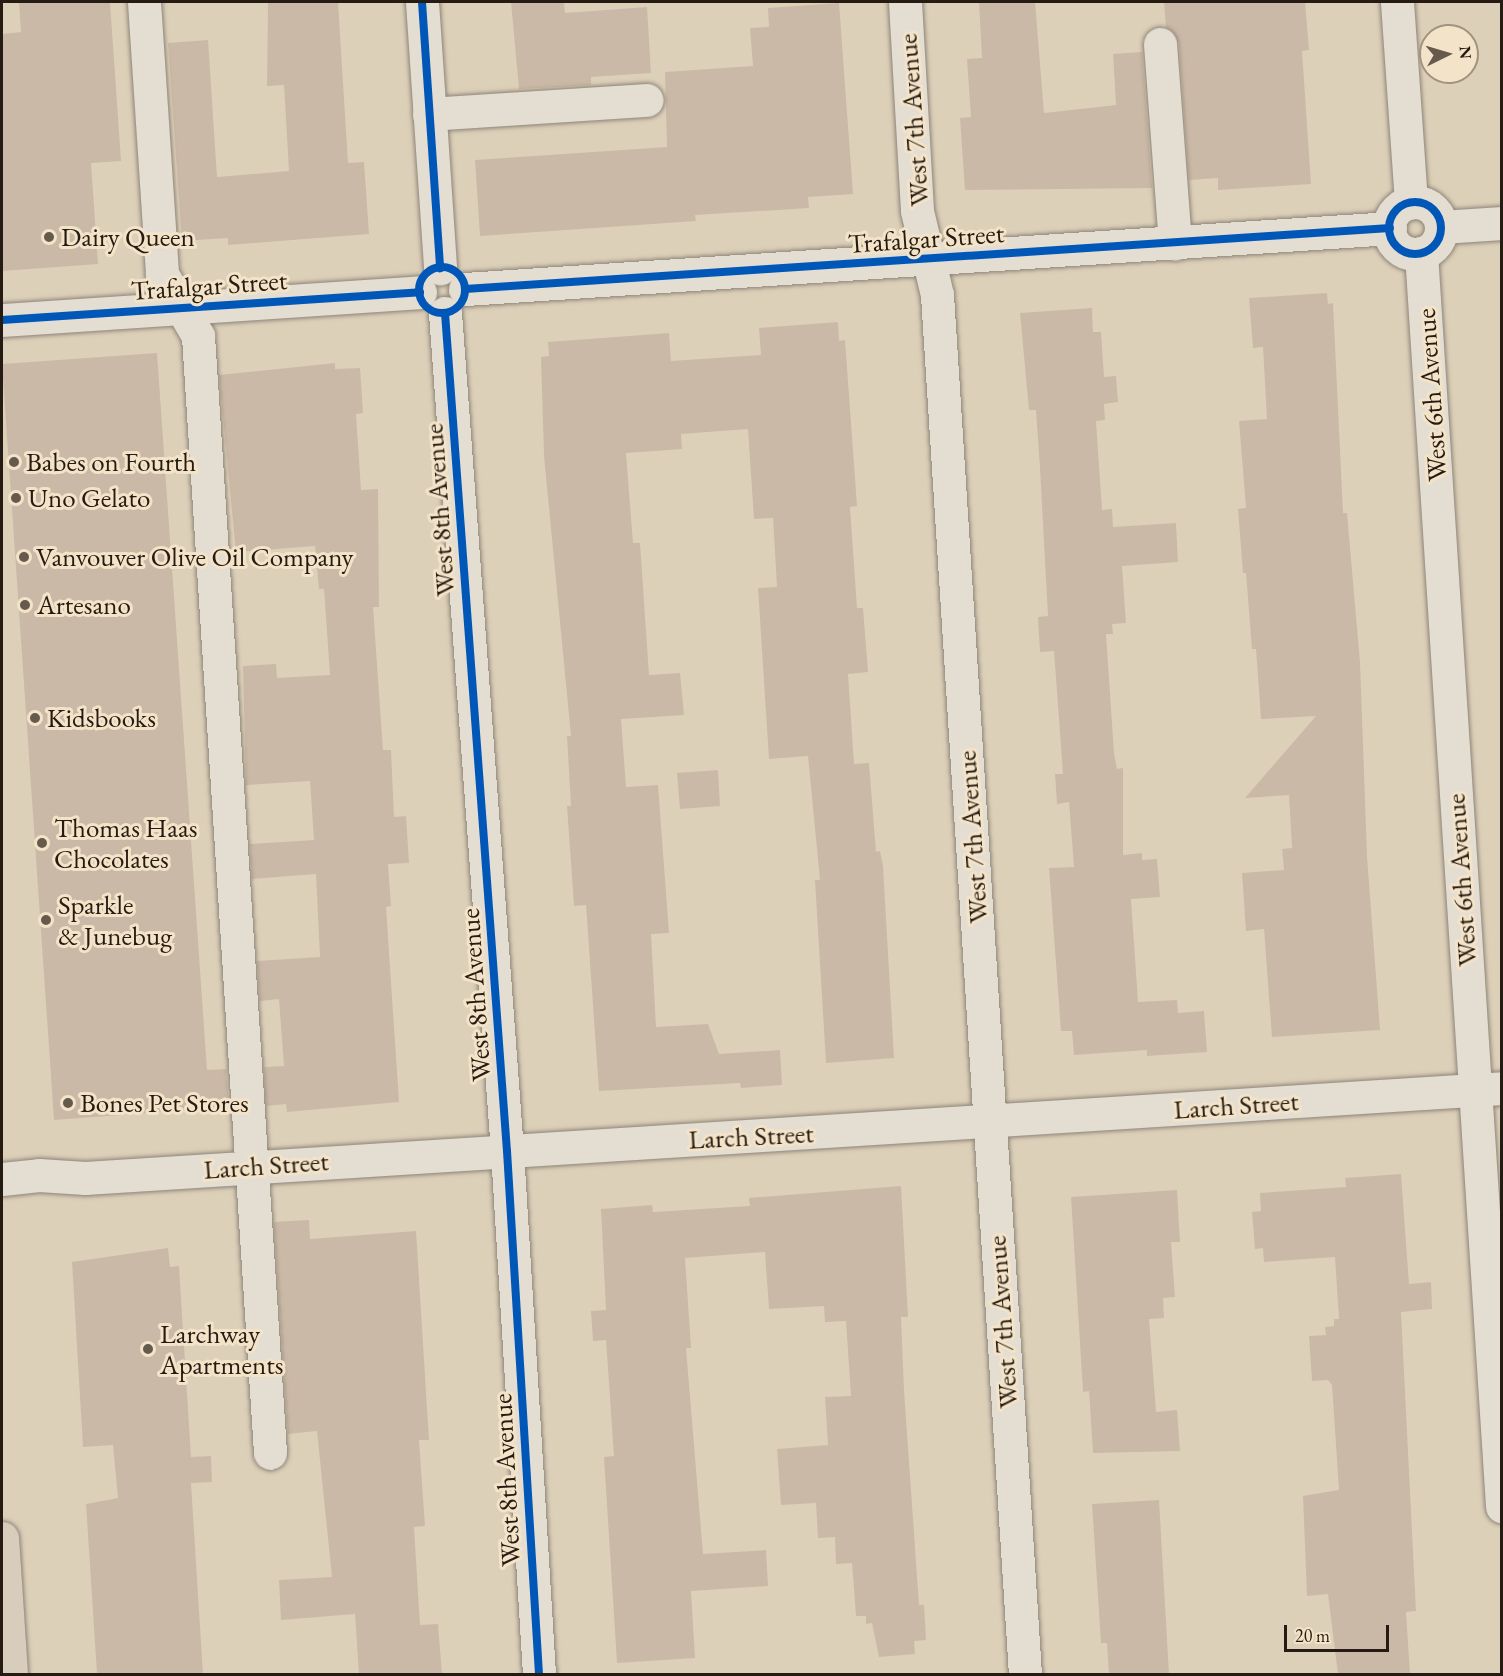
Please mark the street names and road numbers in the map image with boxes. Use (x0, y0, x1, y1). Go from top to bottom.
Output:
street label: West 7th Avenue (891, 32, 935, 208)
street label: Trafalgar Street (847, 216, 1005, 260)
street label: Trafalgar Street (130, 263, 288, 307)
street label: West 6th Avenue (1409, 307, 1453, 483)
street label: West 8th Avenue (417, 422, 461, 598)
street label: West 7th Avenue (950, 749, 994, 925)
street label: West 6th Avenue (1439, 792, 1483, 968)
street label: West 8th Avenue (453, 907, 497, 1083)
street label: Larch Street (1172, 1084, 1300, 1126)
street label: Larch Street (688, 1117, 814, 1155)
street label: Larch Street (202, 1144, 330, 1186)
street label: West 7th Avenue (980, 1234, 1024, 1410)
street label: West 8th Avenue (485, 1393, 527, 1567)

